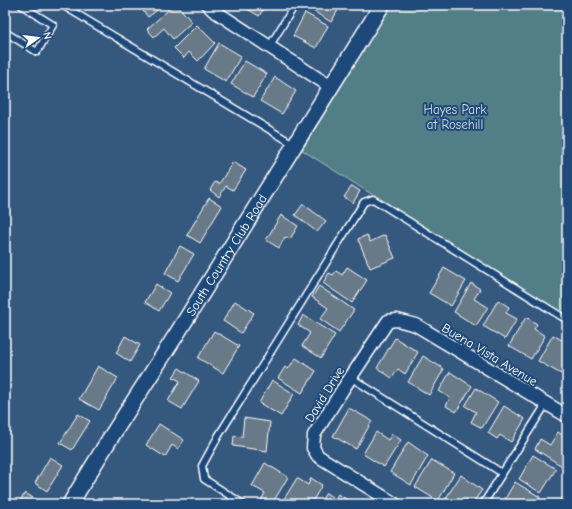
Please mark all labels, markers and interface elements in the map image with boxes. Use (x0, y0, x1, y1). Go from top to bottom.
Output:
north arrow (18, 18, 58, 58)
text: N (40, 31, 54, 41)
park label: Hayes Park at Rosehill (424, 102, 487, 132)
street label: South Country Club Road (183, 192, 270, 319)
street label: Buena Vista Avenue (439, 320, 541, 389)
street label: David Drive (302, 363, 348, 425)

